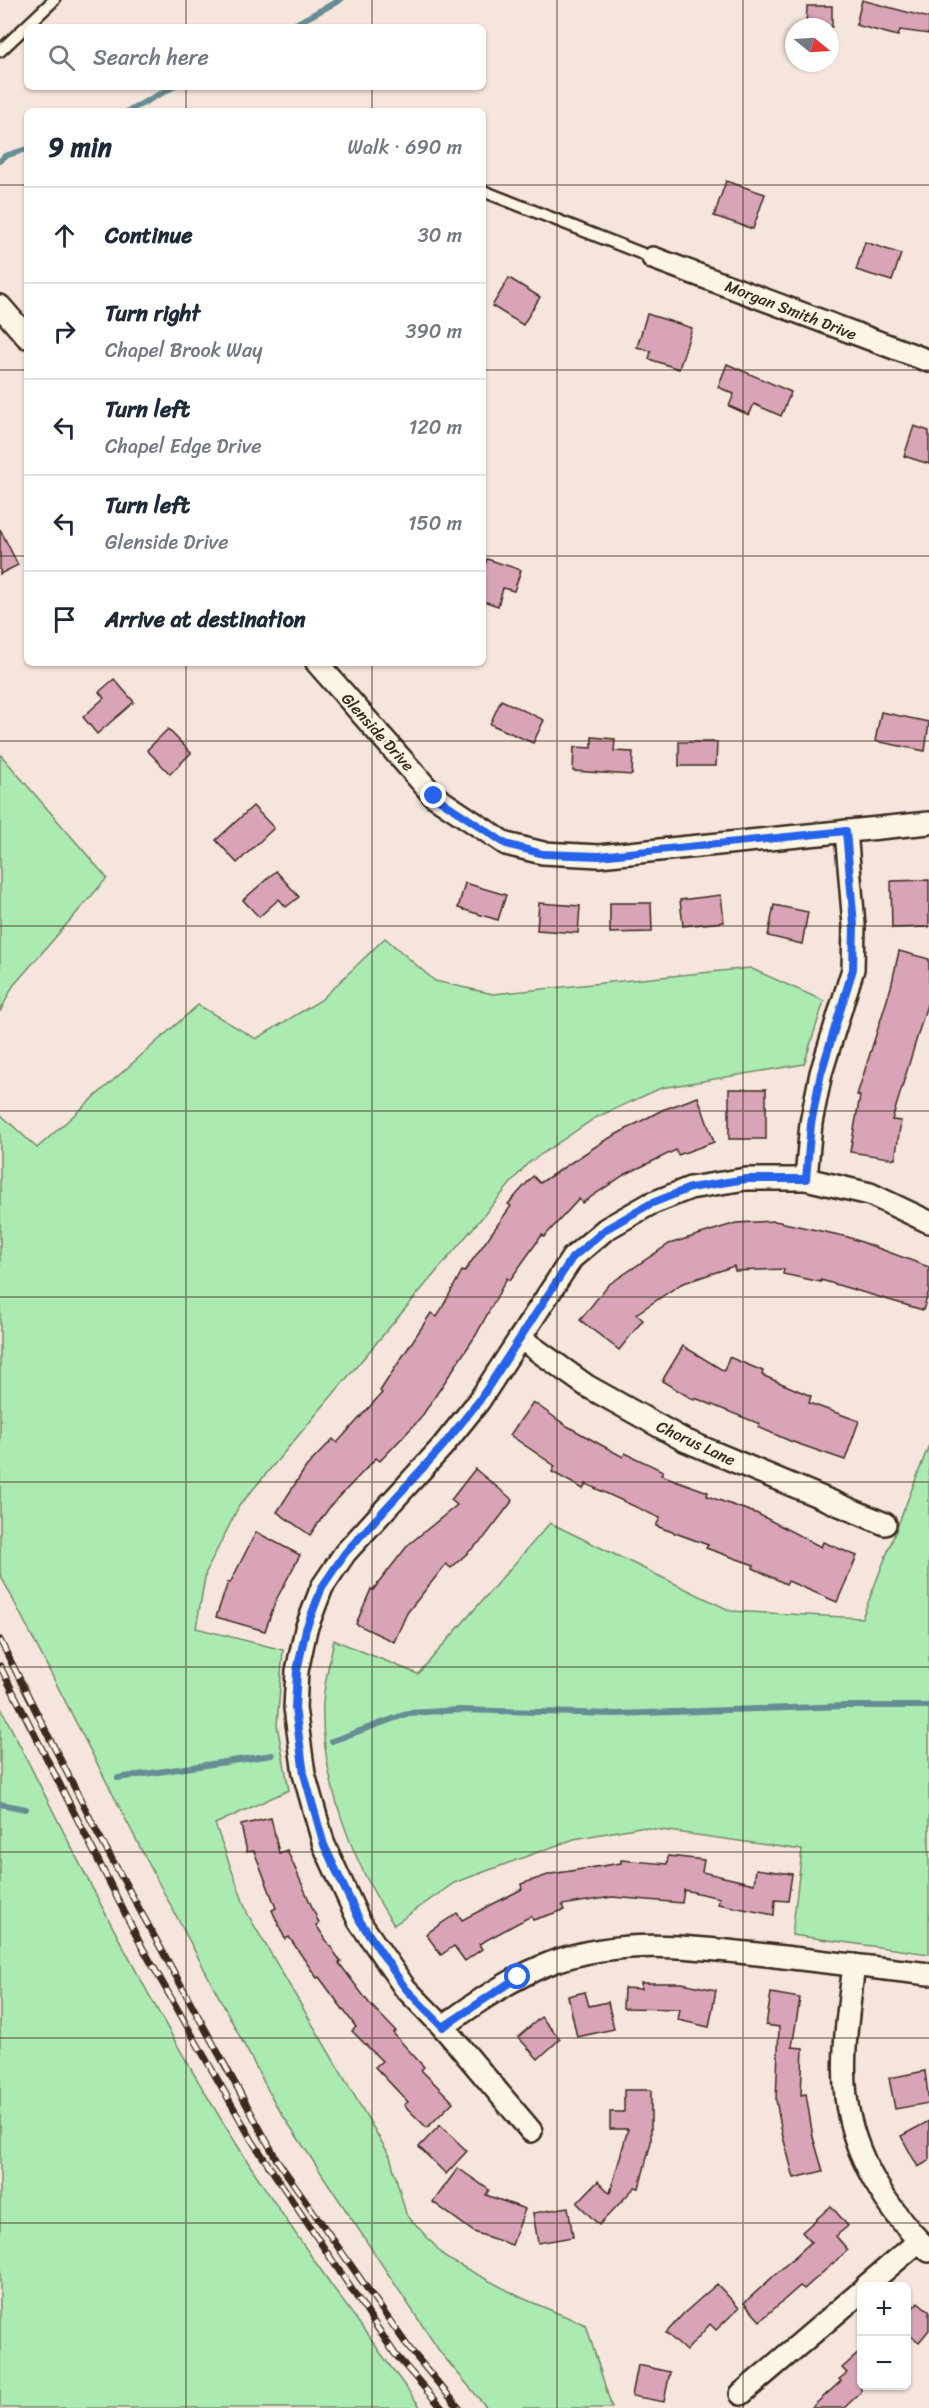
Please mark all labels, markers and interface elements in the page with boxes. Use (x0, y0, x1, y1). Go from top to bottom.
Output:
north arrow (785, 18, 839, 72)
search box (24, 24, 486, 90)
text: Search here (93, 38, 209, 77)
icon: search (45, 41, 78, 74)
text: 9 min (48, 124, 112, 170)
text: Walk · 690 m (348, 130, 462, 165)
text: Continue (105, 216, 193, 255)
text: 30 m (418, 218, 462, 253)
icon: ahead (48, 219, 81, 252)
street label: Morgan Smith Drive (721, 272, 861, 348)
text: Turn right (105, 294, 200, 333)
text: 390 m (406, 314, 462, 349)
icon: right (48, 315, 81, 348)
text: Chapel Brook Way (105, 333, 262, 368)
text: Turn left (105, 390, 190, 429)
text: 120 m (409, 410, 462, 445)
icon: left (48, 411, 81, 444)
text: Chapel Edge Drive (105, 429, 262, 464)
text: Turn left (105, 486, 190, 525)
text: 150 m (408, 506, 462, 541)
icon: left (48, 507, 81, 540)
text: Glenside Drive (105, 525, 229, 560)
text: Arrive at destination (105, 600, 306, 639)
icon: arrive (48, 603, 81, 636)
street label: Glenside Drive (334, 686, 422, 778)
route end (420, 782, 446, 808)
street label: Chorus Lane (652, 1412, 740, 1474)
route start (504, 1963, 530, 1989)
map controls (857, 2282, 911, 2390)
button: + (857, 2282, 911, 2336)
button: − (857, 2336, 911, 2390)

